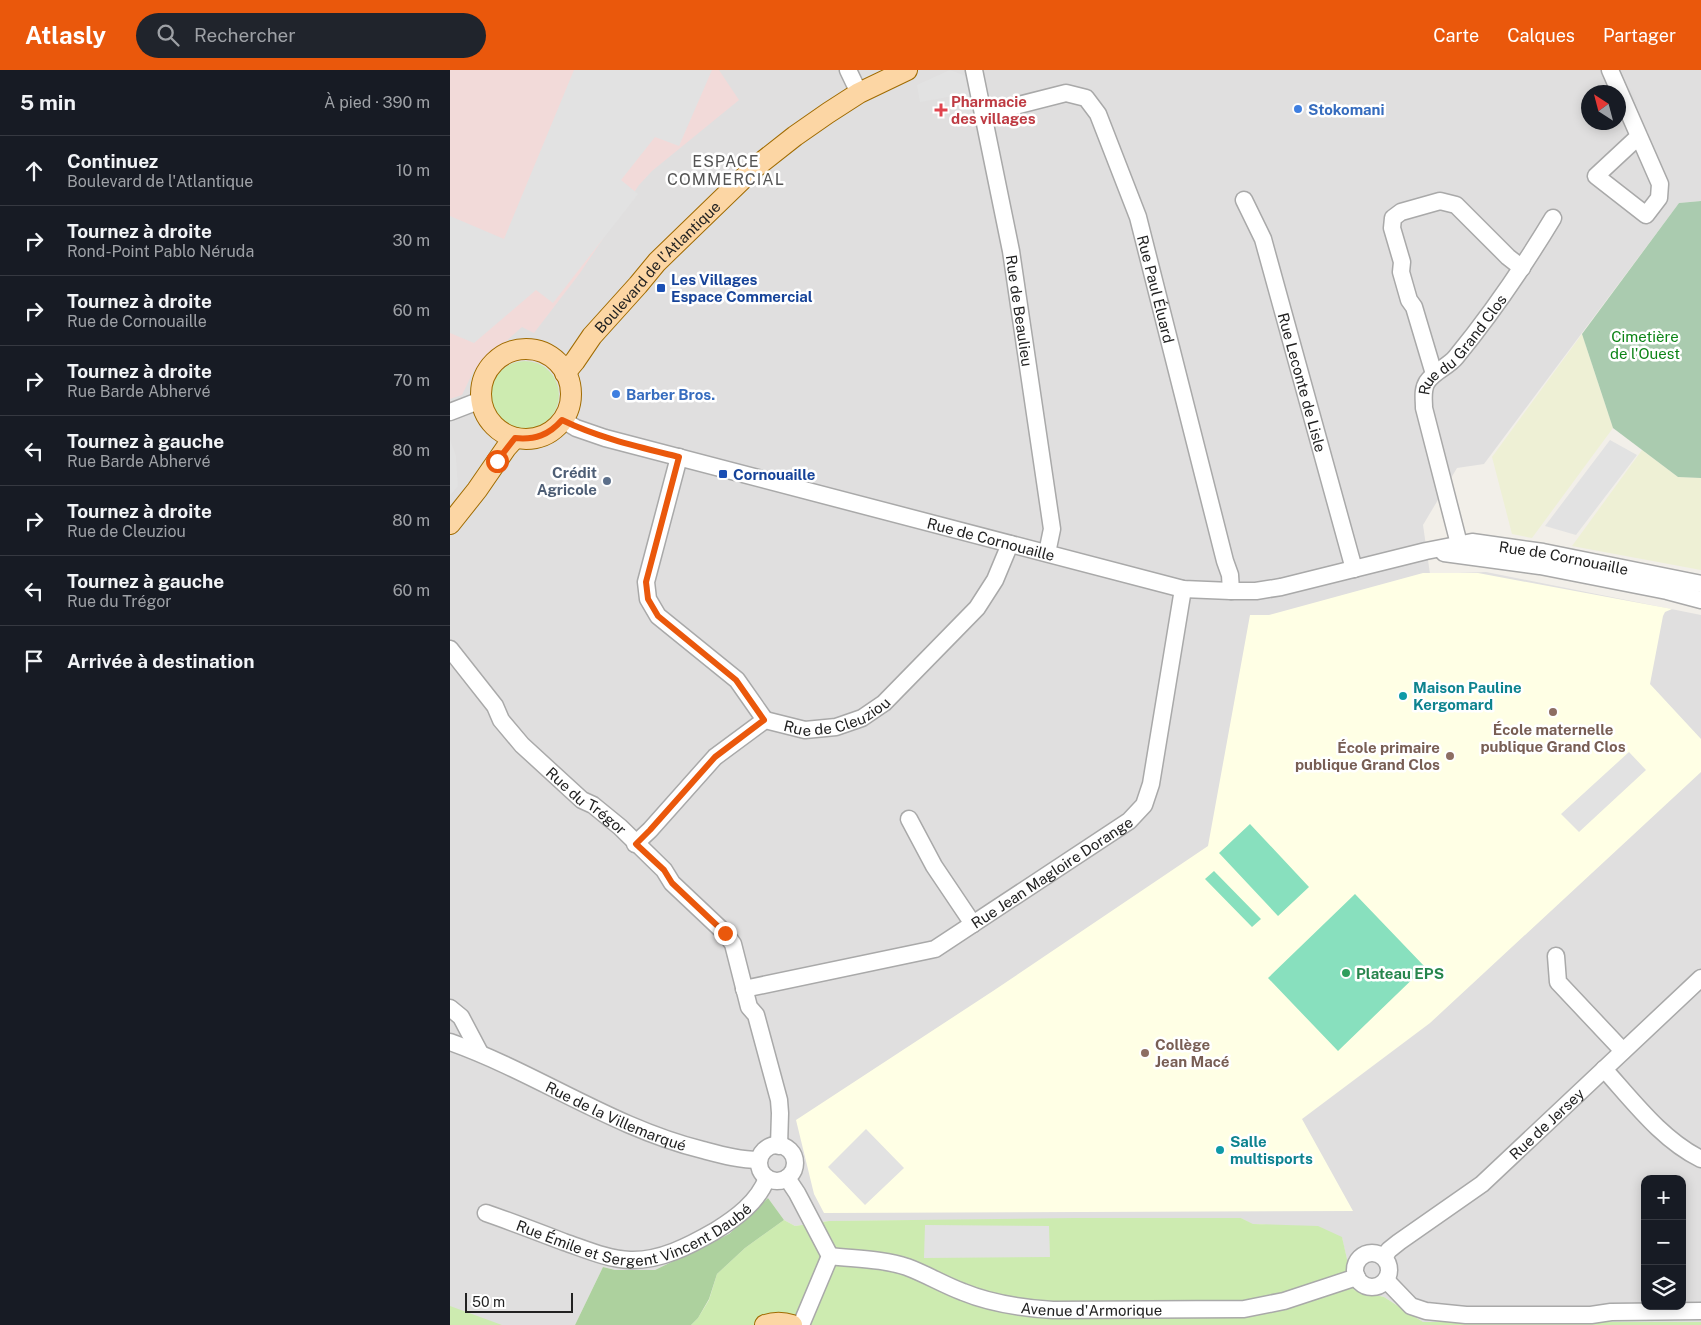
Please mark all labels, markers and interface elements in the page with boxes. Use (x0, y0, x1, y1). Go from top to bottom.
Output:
search box (136, 13, 486, 58)
text: Atlasly (25, 21, 106, 49)
icon: search (154, 21, 182, 49)
text: Rechercher (194, 24, 296, 46)
text: Carte (1433, 25, 1479, 46)
text: Calques (1507, 25, 1575, 46)
text: Partager (1603, 25, 1676, 46)
north arrow (1581, 85, 1626, 130)
text: 5 min (20, 90, 76, 115)
text: À pied · 390 m (324, 93, 430, 112)
place label: Pharmacie des villages (951, 93, 1036, 127)
place label: Stokomani (1308, 101, 1385, 118)
marker: Stokomani (1292, 103, 1304, 115)
marker: Pharmacie des villages (935, 104, 947, 116)
text: Continuez (67, 150, 158, 172)
district label: ESPACE COMMERCIAL (667, 152, 785, 189)
icon: ahead (20, 157, 48, 185)
text: 10 m (396, 161, 430, 180)
text: Boulevard de l'Atlantique (67, 172, 253, 191)
street label: Boulevard de l'Atlantique (591, 197, 723, 336)
text: Tournez à droite (67, 220, 212, 242)
icon: right (20, 227, 48, 255)
text: 30 m (393, 231, 430, 250)
street label: Rue Paul Éluard (1134, 233, 1178, 345)
text: Rond-Point Pablo Néruda (67, 242, 254, 261)
street label: Rue de Beaulieu (1003, 254, 1036, 368)
place label: Les Villages Espace Commercial (671, 271, 813, 305)
marker: Les Villages Espace Commercial (655, 282, 667, 294)
text: Tournez à droite (67, 290, 212, 312)
street label: Rue du Grand Clos (1415, 291, 1509, 396)
icon: right (20, 297, 48, 325)
text: 60 m (393, 301, 430, 320)
street label: Rue Leconte de Lisle (1275, 311, 1330, 454)
text: Rue de Cornouaille (67, 312, 207, 331)
park label: Cimetière de l'Ouest (1610, 328, 1680, 362)
text: Tournez à droite (67, 360, 212, 382)
icon: right (20, 367, 48, 395)
text: 70 m (393, 371, 430, 390)
text: Rue Barde Abhervé (67, 382, 211, 401)
place label: Barber Bros. (626, 386, 715, 403)
marker: Barber Bros. (610, 388, 622, 400)
text: Tournez à gauche (67, 430, 224, 452)
icon: left (20, 437, 48, 465)
text: 80 m (392, 441, 430, 460)
route start (486, 450, 509, 473)
text: Rue Barde Abhervé (67, 452, 211, 471)
place label: Crédit Agricole (537, 464, 597, 498)
place label: Cornouaille (733, 466, 815, 483)
marker: Cornouaille (717, 468, 729, 480)
marker: Crédit Agricole (601, 475, 613, 487)
text: Tournez à droite (67, 500, 212, 522)
icon: right (20, 507, 48, 535)
text: 80 m (392, 511, 430, 530)
street label: Rue de Cornouaille (925, 514, 1057, 564)
text: Rue de Cleuziou (67, 522, 186, 541)
street label: Rue de Cornouaille (1498, 537, 1630, 578)
text: Tournez à gauche (67, 570, 224, 592)
icon: left (20, 577, 48, 605)
text: 60 m (393, 581, 430, 600)
text: Rue du Trégor (67, 592, 171, 611)
icon: arrive (20, 647, 48, 675)
text: Arrivée à destination (67, 650, 255, 672)
place label: Maison Pauline Kergomard (1413, 679, 1522, 713)
marker: Maison Pauline Kergomard (1397, 690, 1409, 702)
street label: Rue de Cleuziou (782, 694, 893, 739)
marker: École maternelle publique Grand Clos (1547, 706, 1559, 718)
place label: École maternelle publique Grand Clos (1480, 721, 1626, 755)
place label: École primaire publique Grand Clos (1295, 739, 1440, 773)
marker: École primaire publique Grand Clos (1444, 750, 1456, 762)
street label: Rue du Trégor (543, 763, 630, 837)
street label: Rue Jean Magloire Dorange (968, 813, 1136, 931)
route end (714, 922, 737, 945)
place label: Plateau EPS (1356, 965, 1444, 982)
marker: Plateau EPS (1340, 967, 1352, 979)
place label: Collège Jean Macé (1155, 1036, 1229, 1070)
marker: Collège Jean Macé (1139, 1047, 1151, 1059)
street label: Rue de la Villemarqué (543, 1078, 688, 1154)
street label: Rue de Jersey (1506, 1084, 1587, 1162)
place label: Salle multisports (1230, 1133, 1313, 1167)
marker: Salle multisports (1214, 1144, 1226, 1156)
map controls (1641, 1175, 1686, 1310)
button: + (1641, 1175, 1686, 1220)
street label: Rue Émile et Sergent Vincent Daubé (506, 1191, 758, 1231)
text: Rue Émile et Sergent Vincent Daubé (514, 1200, 754, 1269)
button: − (1641, 1220, 1686, 1265)
button: layers (1641, 1265, 1686, 1310)
scale bar (465, 1290, 572, 1313)
text: 50 m (472, 1294, 505, 1310)
street label: Avenue d'Armorique (1020, 1299, 1162, 1319)

